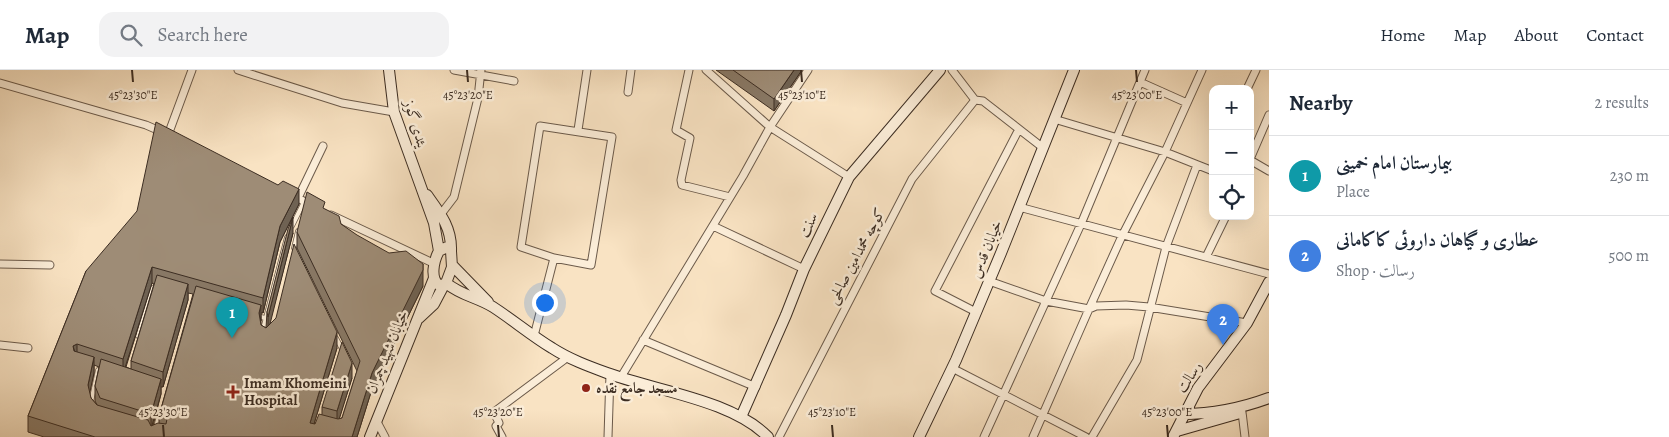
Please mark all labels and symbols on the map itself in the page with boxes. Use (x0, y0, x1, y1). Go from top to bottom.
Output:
text: 45°23'30"E (108, 87, 158, 103)
text: 45°23'20"E (443, 87, 493, 103)
text: 45°23'10"E (778, 87, 826, 103)
text: 45°23'00"E (1112, 87, 1162, 103)
street label: یئدی گوز (399, 95, 433, 151)
street label: کوچه محمدامین صالحی (822, 204, 891, 308)
street label: سنت (794, 209, 822, 241)
street label: خیابان قدس (965, 217, 1007, 281)
your location (532, 290, 558, 316)
pin: 1 (216, 297, 248, 338)
pin: 2 (1207, 304, 1239, 345)
street label: خیابان شهید چمران (361, 307, 413, 397)
street label: رسالت (1171, 357, 1207, 397)
place label: Imam Khomeini Hospital (244, 373, 347, 410)
place label: مسجد جامع نقده (596, 378, 678, 402)
marker: مسجد جامع نقده (580, 382, 592, 394)
marker: Imam Khomeini Hospital (226, 385, 240, 399)
text: 45°23'30"E (138, 404, 188, 420)
text: 45°23'20"E (473, 404, 523, 420)
text: 45°23'10"E (808, 404, 856, 420)
text: 45°23'00"E (1142, 404, 1192, 420)

